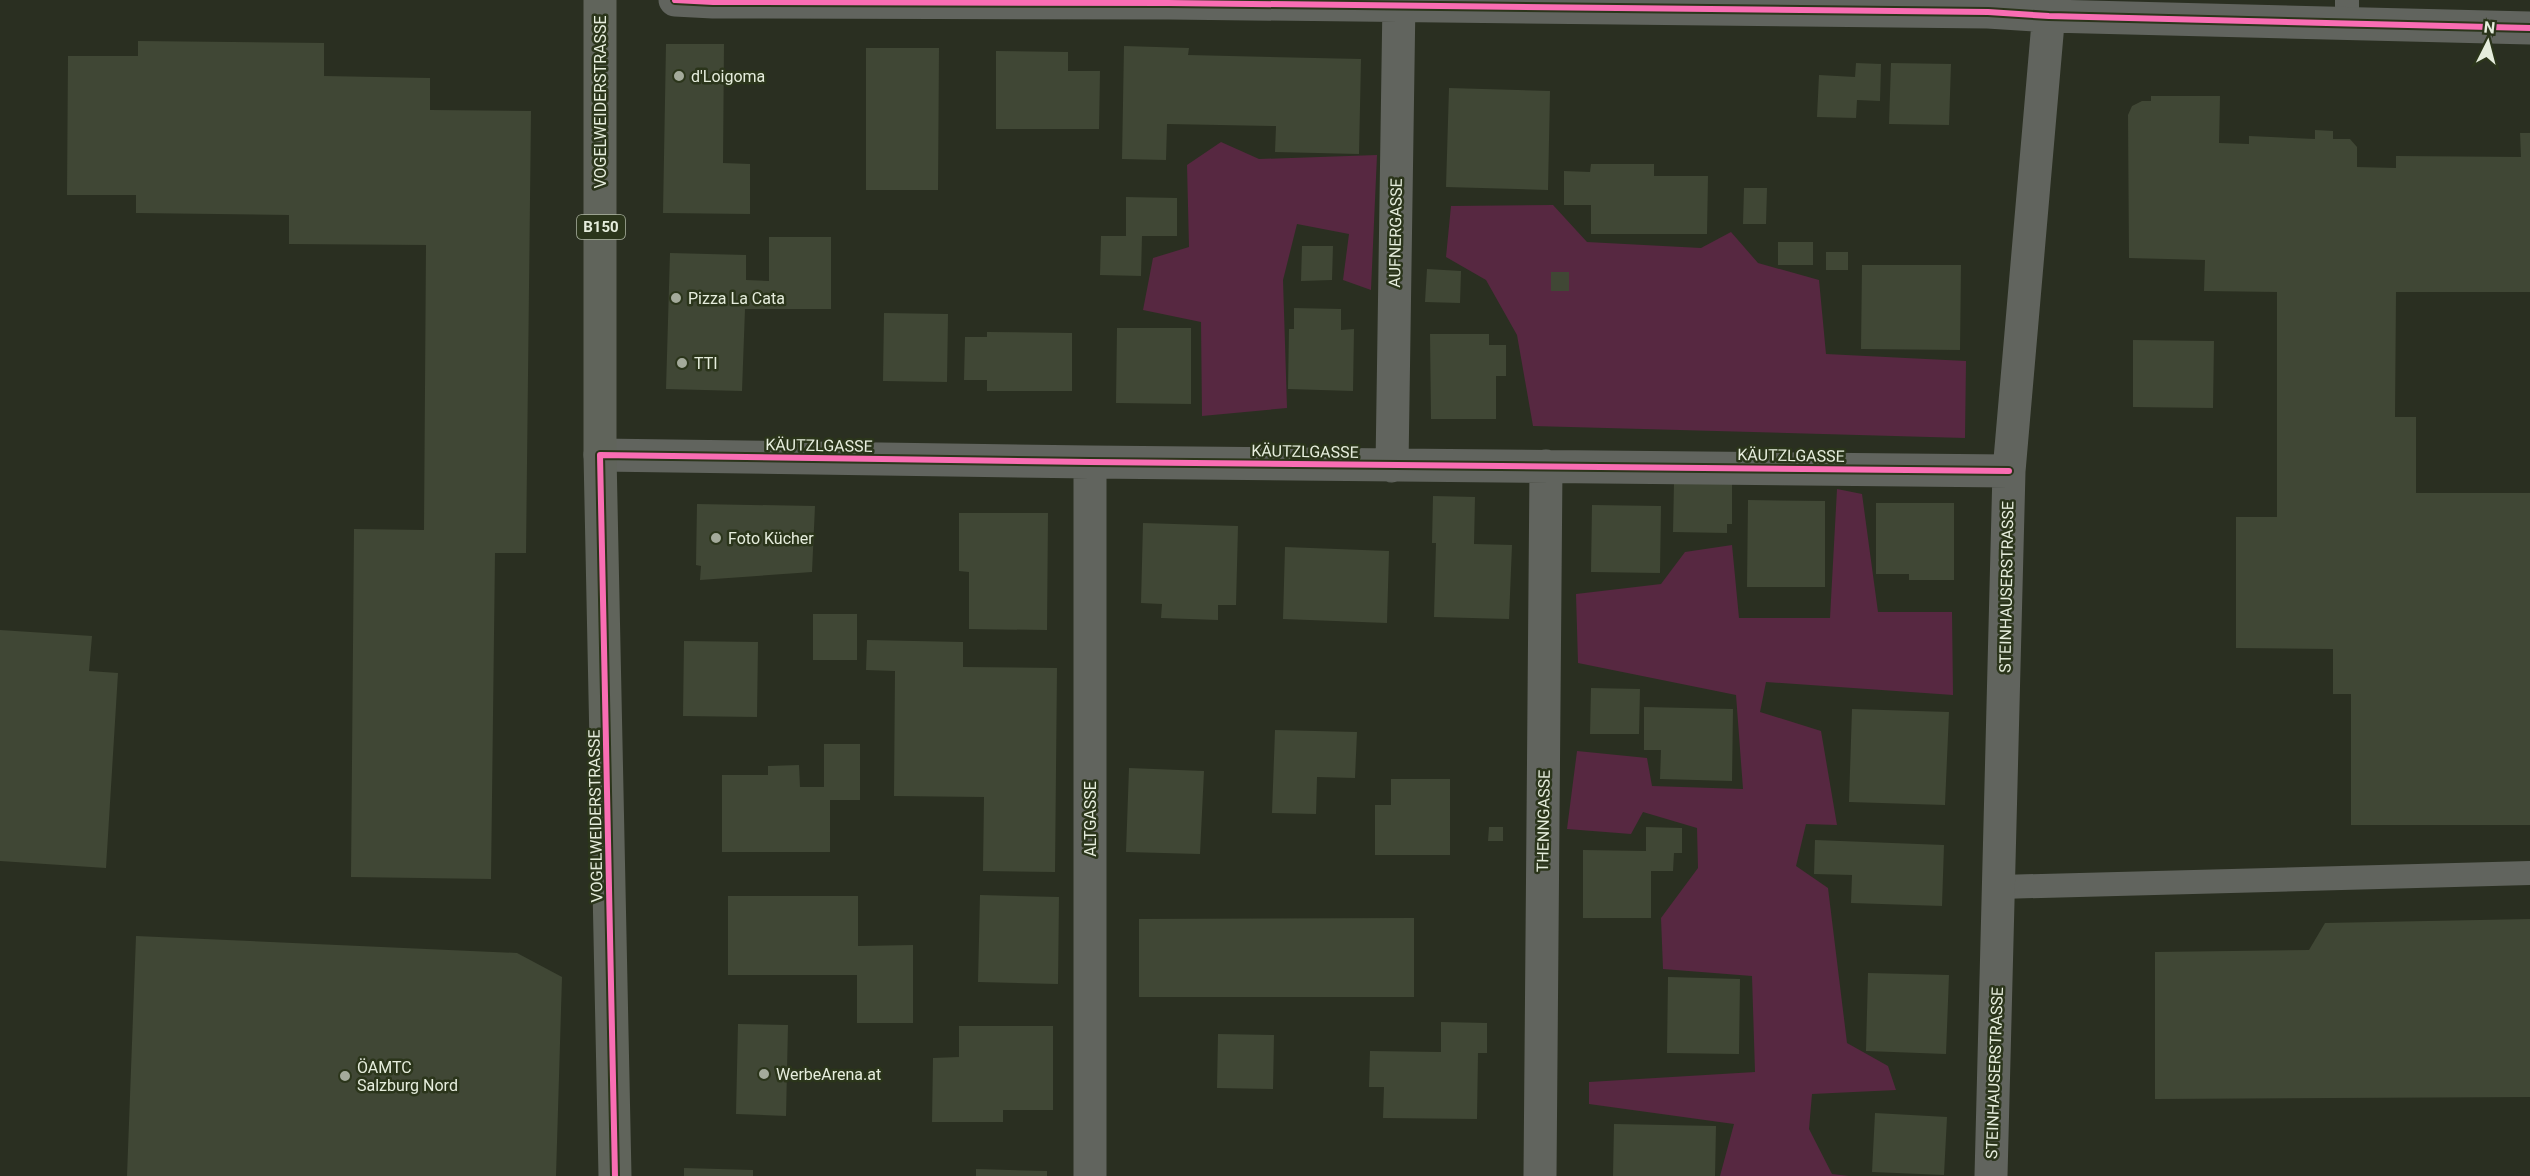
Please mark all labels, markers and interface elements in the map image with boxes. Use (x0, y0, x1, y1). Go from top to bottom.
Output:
north arrow (2458, 12, 2518, 72)
street label: VOGELWEIDERSTRASSE (591, 15, 610, 189)
text: N (2483, 18, 2496, 38)
place label: d'Loigoma (691, 67, 765, 86)
marker: d'Loigoma (672, 69, 686, 83)
street label: AUFNERGASSE (1385, 178, 1406, 288)
road number: B150 (577, 215, 625, 239)
place label: Pizza La Cata (688, 289, 785, 308)
marker: Pizza La Cata (669, 291, 683, 305)
place label: TTI (694, 354, 718, 373)
marker: TTI (675, 356, 689, 370)
street label: KÄUTZLGASSE (765, 435, 873, 456)
street label: KÄUTZLGASSE (1251, 441, 1359, 462)
street label: KÄUTZLGASSE (1737, 445, 1845, 466)
street label: STEINHAUSERSTRASSE (1996, 501, 2017, 673)
place label: Foto Kücher (728, 529, 814, 548)
marker: Foto Kücher (709, 531, 723, 545)
street label: VOGELWEIDERSTRASSE (584, 729, 607, 903)
street label: THENNGASSE (1533, 770, 1554, 872)
street label: ALTGASSE (1081, 781, 1100, 857)
street label: STEINHAUSERSTRASSE (1982, 987, 2007, 1159)
place label: ÖAMTC Salzburg Nord (357, 1058, 458, 1095)
place label: WerbeArena.at (776, 1065, 881, 1084)
marker: WerbeArena.at (757, 1067, 771, 1081)
marker: ÖAMTC Salzburg Nord (338, 1069, 352, 1083)

